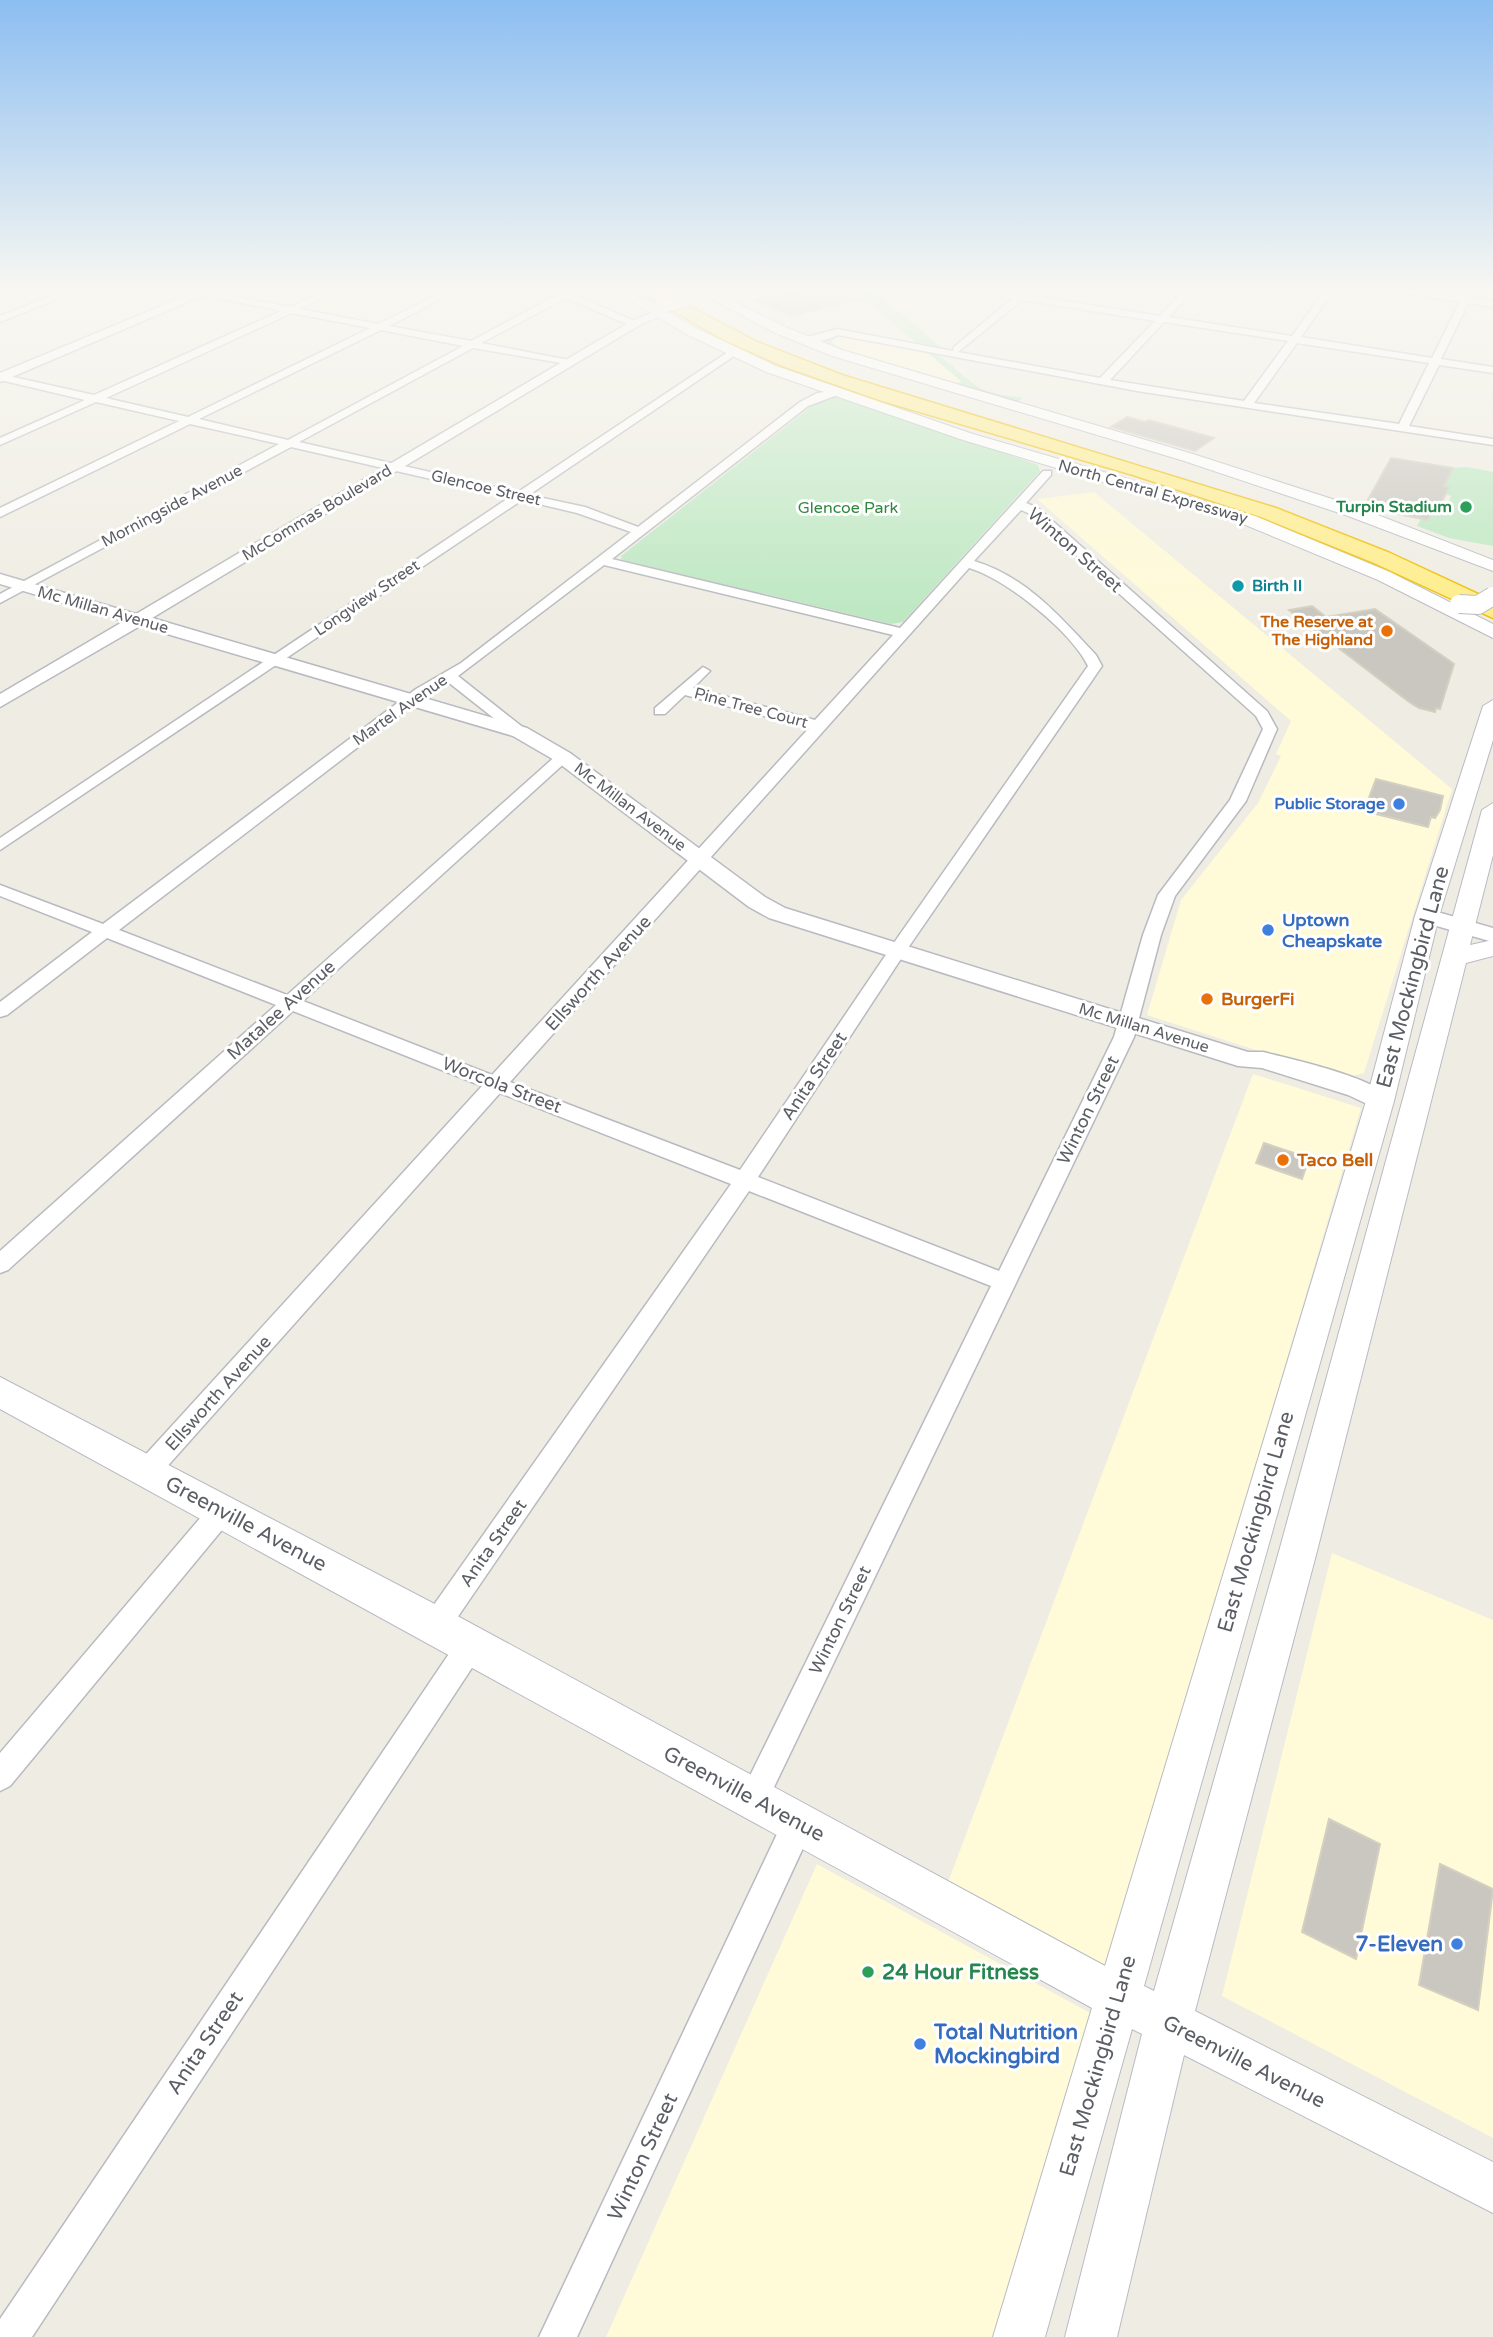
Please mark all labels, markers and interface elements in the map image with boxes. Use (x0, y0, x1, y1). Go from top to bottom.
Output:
street label: North Central Expressway (1056, 455, 1251, 529)
street label: Morningside Avenue (98, 460, 246, 552)
street label: McCommas Boulevard (238, 460, 396, 566)
street label: Glencoe Street (429, 466, 543, 510)
place label: Turpin Stadium (1335, 497, 1452, 517)
park label: Glencoe Park (798, 498, 899, 518)
marker: Turpin Stadium (1458, 499, 1474, 515)
street label: Winton Street (1023, 503, 1127, 597)
street label: Longview Street (311, 555, 423, 641)
place label: Birth II (1252, 576, 1302, 596)
marker: Birth II (1230, 578, 1246, 594)
street label: Mc Millan Avenue (35, 582, 171, 638)
place label: The Reserve at The Highland (1260, 612, 1374, 650)
marker: The Reserve at The Highland (1379, 623, 1395, 639)
street label: Martel Avenue (349, 670, 451, 750)
street label: Pine Tree Court (692, 683, 810, 733)
street label: Mc Millan Avenue (570, 758, 690, 856)
place label: Public Storage (1274, 794, 1385, 814)
marker: Public Storage (1391, 796, 1407, 812)
street label: East Mockingbird Lane (1371, 863, 1455, 1091)
place label: Uptown Cheapskate (1282, 909, 1382, 952)
street label: Ellsworth Avenue (540, 911, 656, 1035)
marker: Uptown Cheapskate (1260, 922, 1276, 938)
street label: Matalee Avenue (222, 956, 340, 1064)
place label: BurgerFi (1221, 988, 1295, 1010)
marker: BurgerFi (1199, 991, 1215, 1007)
street label: Mc Millan Avenue (1076, 999, 1212, 1057)
street label: Anita Street (776, 1028, 852, 1124)
street label: Worcola Street (439, 1052, 565, 1118)
street label: Winton Street (1052, 1052, 1124, 1168)
place label: Taco Bell (1296, 1149, 1373, 1171)
marker: Taco Bell (1275, 1152, 1291, 1168)
street label: Ellsworth Avenue (160, 1331, 276, 1455)
street label: East Mockingbird Lane (1212, 1409, 1300, 1635)
street label: Greenville Avenue (161, 1471, 331, 1577)
street label: Anita Street (455, 1495, 531, 1591)
street label: Winton Street (804, 1562, 876, 1678)
street label: Greenville Avenue (659, 1741, 829, 1847)
place label: 7-Eleven (1356, 1932, 1443, 1957)
marker: 7-Eleven (1449, 1936, 1465, 1952)
street label: East Mockingbird Lane (1054, 1953, 1142, 2179)
place label: 24 Hour Fitness (882, 1960, 1039, 1985)
marker: 24 Hour Fitness (860, 1964, 876, 1980)
street label: Anita Street (161, 1987, 249, 2099)
street label: Greenville Avenue (1158, 2010, 1330, 2114)
place label: Total Nutrition Mockingbird (933, 2020, 1078, 2069)
marker: Total Nutrition Mockingbird (912, 2036, 928, 2052)
street label: Winton Street (603, 2089, 683, 2225)

